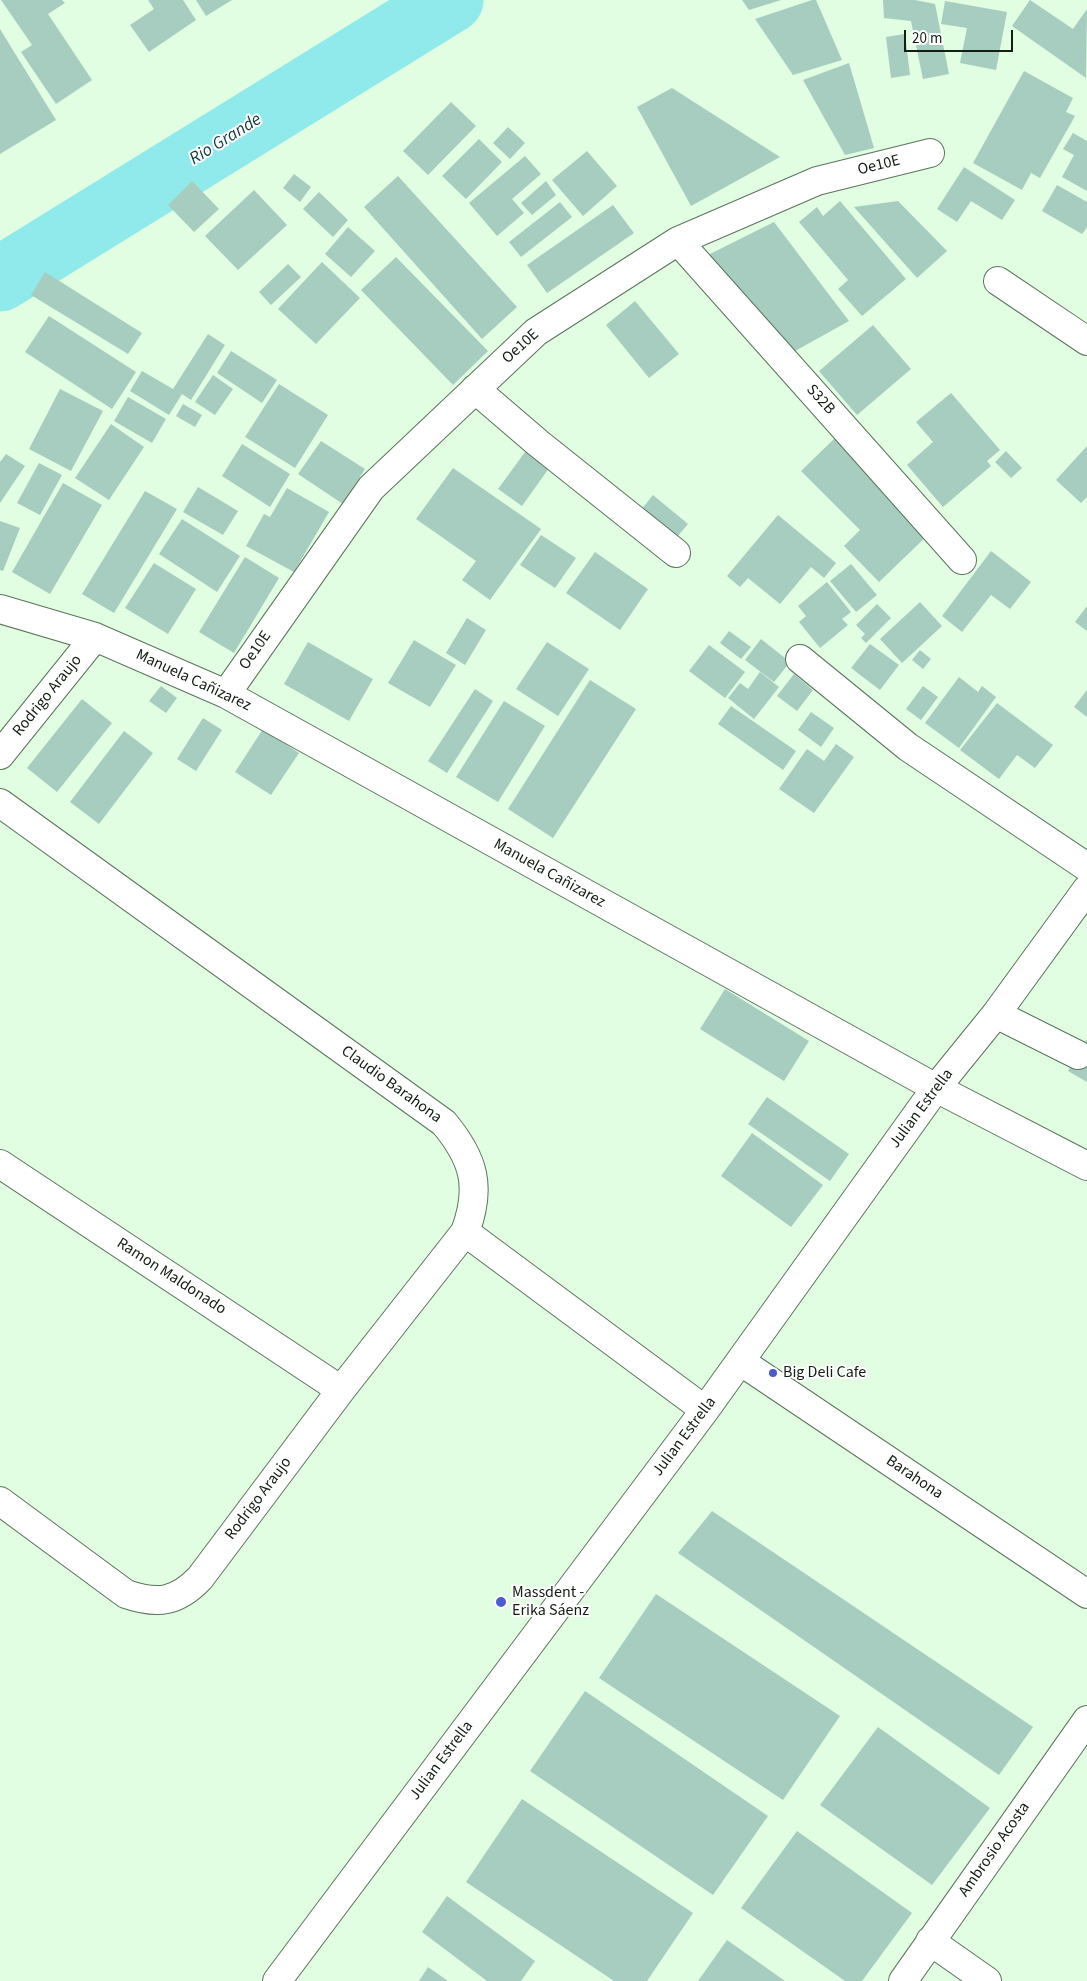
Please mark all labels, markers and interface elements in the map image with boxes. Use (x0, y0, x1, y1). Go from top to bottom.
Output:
scale bar (907, 20, 1016, 52)
text: 20 m (912, 28, 942, 49)
water label: Rio Grande (186, 109, 266, 171)
street label: Oe10E (856, 151, 902, 181)
street label: Oe10E (499, 326, 543, 368)
street label: S32B (802, 381, 838, 419)
street label: Oe10E (236, 628, 276, 674)
street label: Manuela Cañizarez (132, 646, 254, 716)
street label: Rodrigo Araujo (9, 652, 87, 740)
street label: Manuela Cañizarez (490, 835, 608, 913)
street label: Claudio Barahona (337, 1042, 445, 1128)
street label: Julian Estrella (886, 1066, 958, 1152)
street label: Ramon Maldonado (113, 1234, 229, 1320)
place label: Big Deli Cafe (783, 1363, 866, 1383)
marker: Big Deli Cafe (767, 1367, 779, 1379)
street label: Julian Estrella (649, 1394, 721, 1480)
street label: Barahona (882, 1452, 946, 1504)
street label: Rodrigo Araujo (222, 1454, 296, 1544)
place label: Massdent - Erika Sáenz (512, 1583, 589, 1621)
marker: Massdent - Erika Sáenz (494, 1595, 508, 1609)
street label: Julian Estrella (406, 1718, 478, 1804)
street label: Ambrosio Acosta (955, 1799, 1035, 1901)

